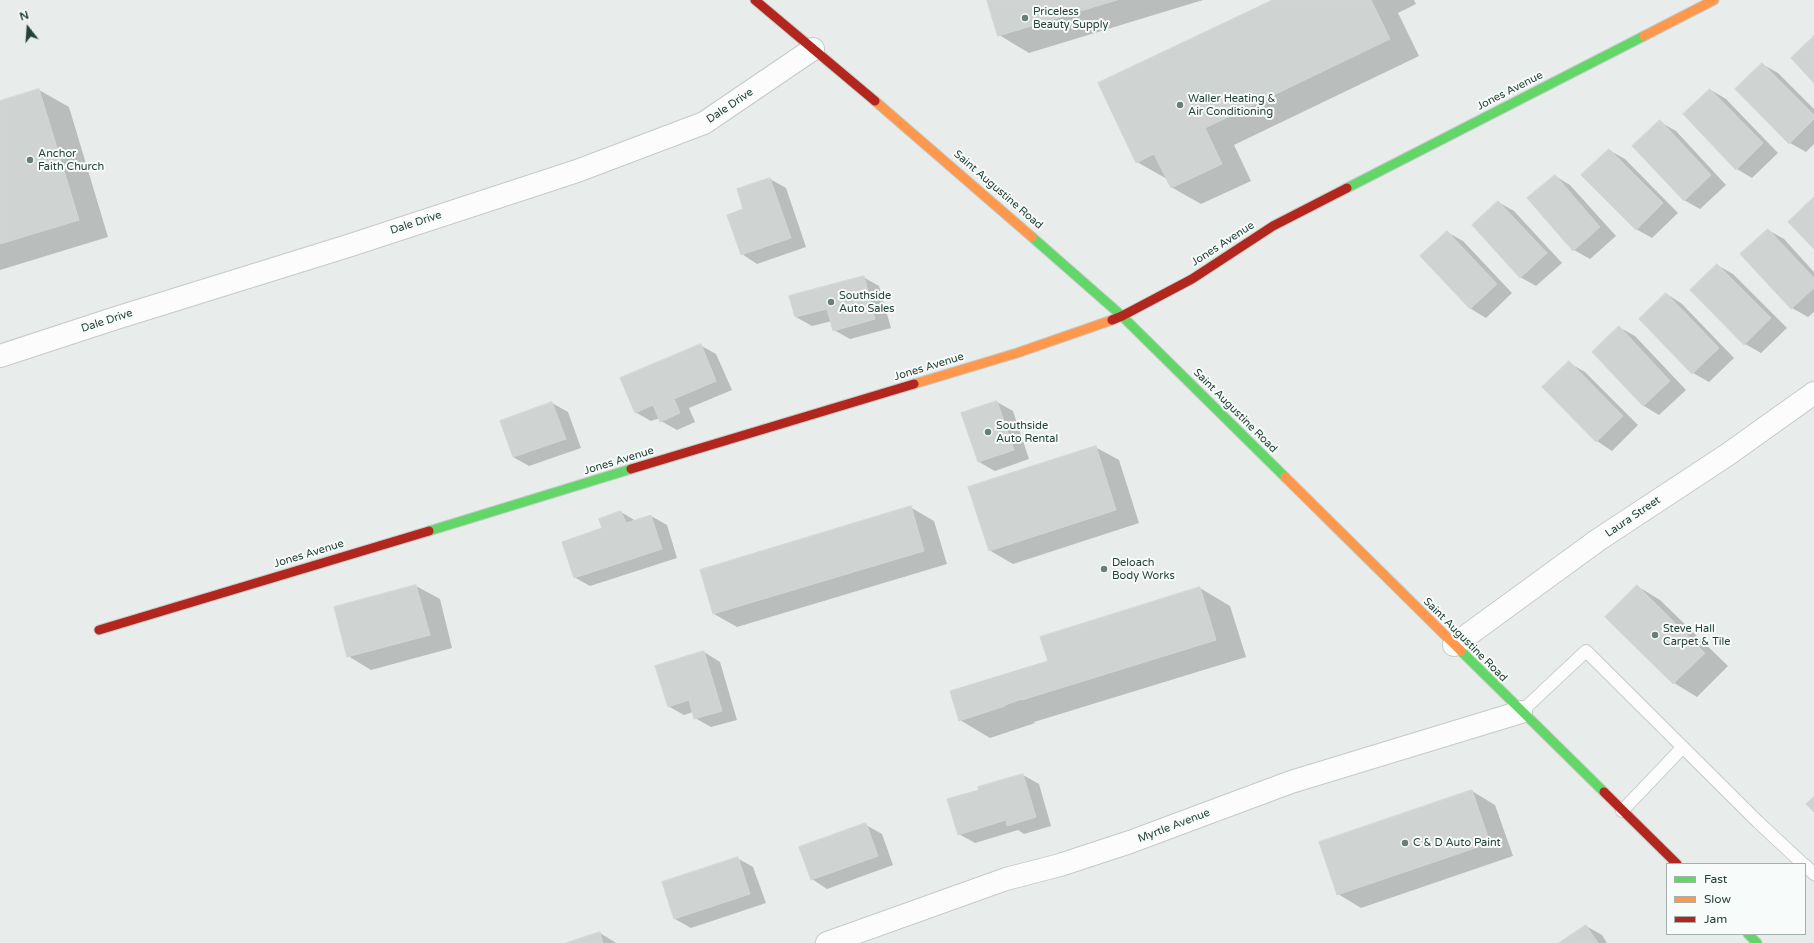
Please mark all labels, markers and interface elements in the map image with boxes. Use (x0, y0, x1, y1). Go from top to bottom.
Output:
place label: Priceless Beauty Supply (1033, 5, 1108, 31)
north arrow (8, 8, 48, 48)
text: N (18, 9, 30, 24)
marker: Priceless Beauty Supply (1020, 13, 1030, 23)
street label: Jones Avenue (1475, 69, 1545, 113)
street label: Dale Drive (704, 86, 756, 126)
place label: Waller Heating & Air Conditioning (1188, 92, 1276, 118)
marker: Waller Heating & Air Conditioning (1175, 100, 1185, 110)
place label: Anchor Faith Church (38, 147, 104, 173)
street label: Saint Augustine Road (951, 148, 1045, 232)
marker: Anchor Faith Church (25, 155, 35, 165)
street label: Dale Drive (389, 208, 443, 238)
street label: Jones Avenue (1189, 219, 1257, 269)
place label: Southside Auto Sales (839, 289, 895, 315)
marker: Southside Auto Sales (826, 297, 836, 307)
street label: Dale Drive (80, 306, 134, 336)
street label: Jones Avenue (893, 350, 965, 384)
street label: Saint Augustine Road (1190, 366, 1280, 456)
place label: Southside Auto Rental (996, 419, 1058, 445)
marker: Southside Auto Rental (983, 427, 993, 437)
street label: Jones Avenue (583, 444, 655, 478)
street label: Laura Street (1603, 494, 1663, 540)
street label: Jones Avenue (273, 537, 345, 571)
place label: Deloach Body Works (1112, 556, 1175, 582)
marker: Deloach Body Works (1099, 564, 1109, 574)
street label: Saint Augustine Road (1420, 595, 1510, 685)
place label: Steve Hall Carpet & Tile (1663, 622, 1730, 648)
marker: Steve Hall Carpet & Tile (1650, 630, 1660, 640)
street label: Myrtle Avenue (1136, 806, 1212, 846)
place label: C & D Auto Paint (1413, 836, 1501, 850)
marker: C & D Auto Paint (1400, 838, 1410, 848)
legend (1666, 863, 1806, 935)
text: Fast (1704, 872, 1727, 886)
text: Slow (1704, 892, 1731, 906)
text: Jam (1704, 912, 1727, 926)

